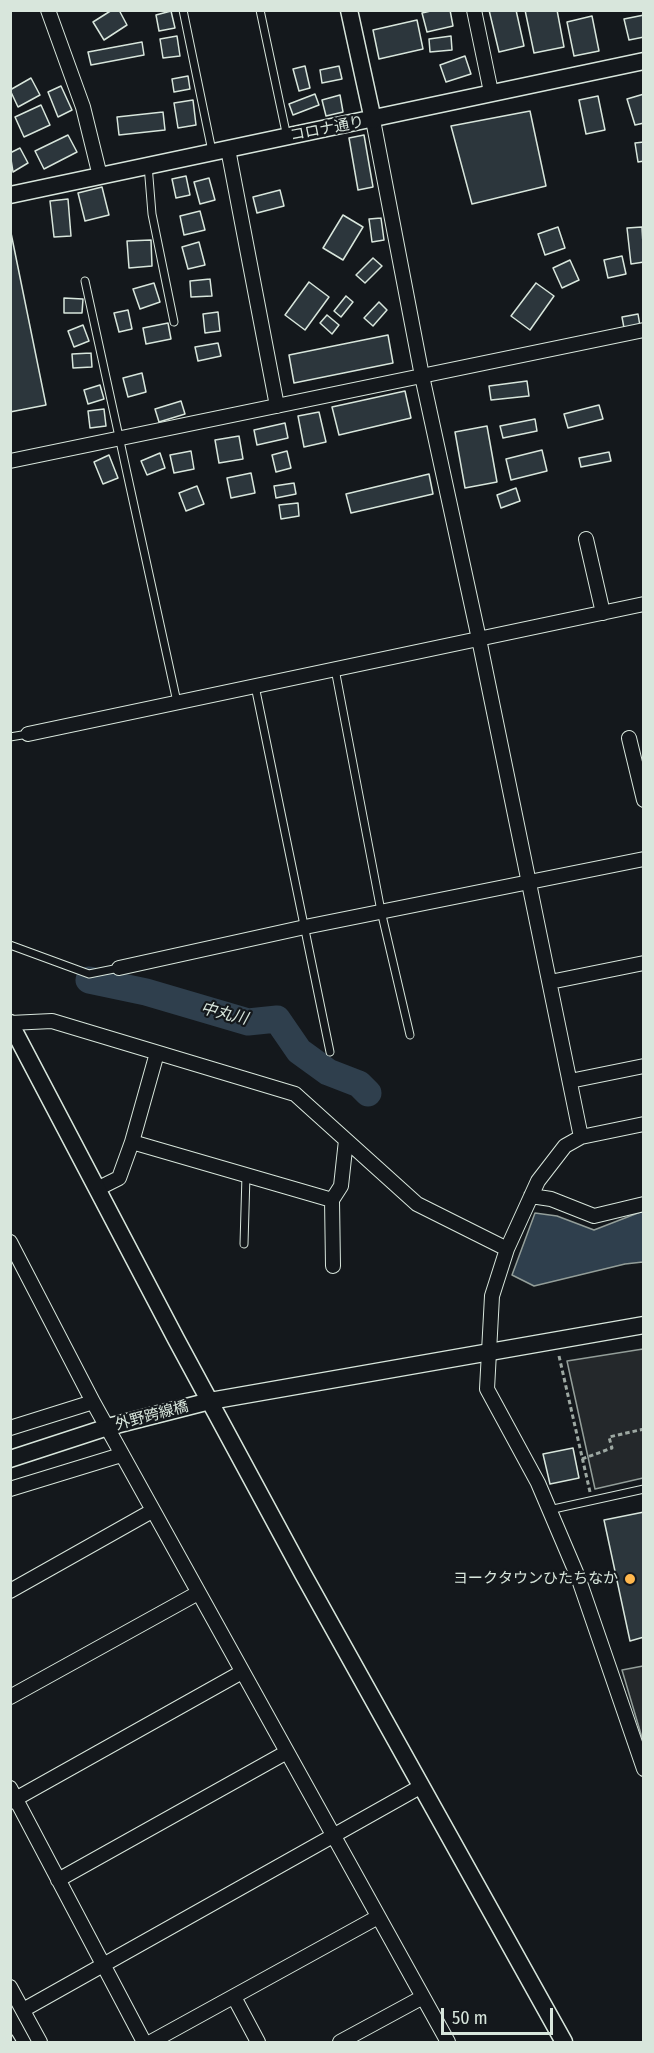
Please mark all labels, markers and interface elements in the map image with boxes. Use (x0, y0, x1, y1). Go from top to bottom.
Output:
street label: コロナ通り (288, 113, 366, 145)
water label: 中丸川 (198, 999, 250, 1029)
street label: 外野跨線橋 (113, 1398, 191, 1434)
place label: ヨークタウンひたちなか (453, 1570, 618, 1588)
marker: ヨークタウンひたちなか (623, 1572, 637, 1586)
scale bar (444, 1996, 556, 2034)
text: 50 m (452, 2007, 488, 2029)

